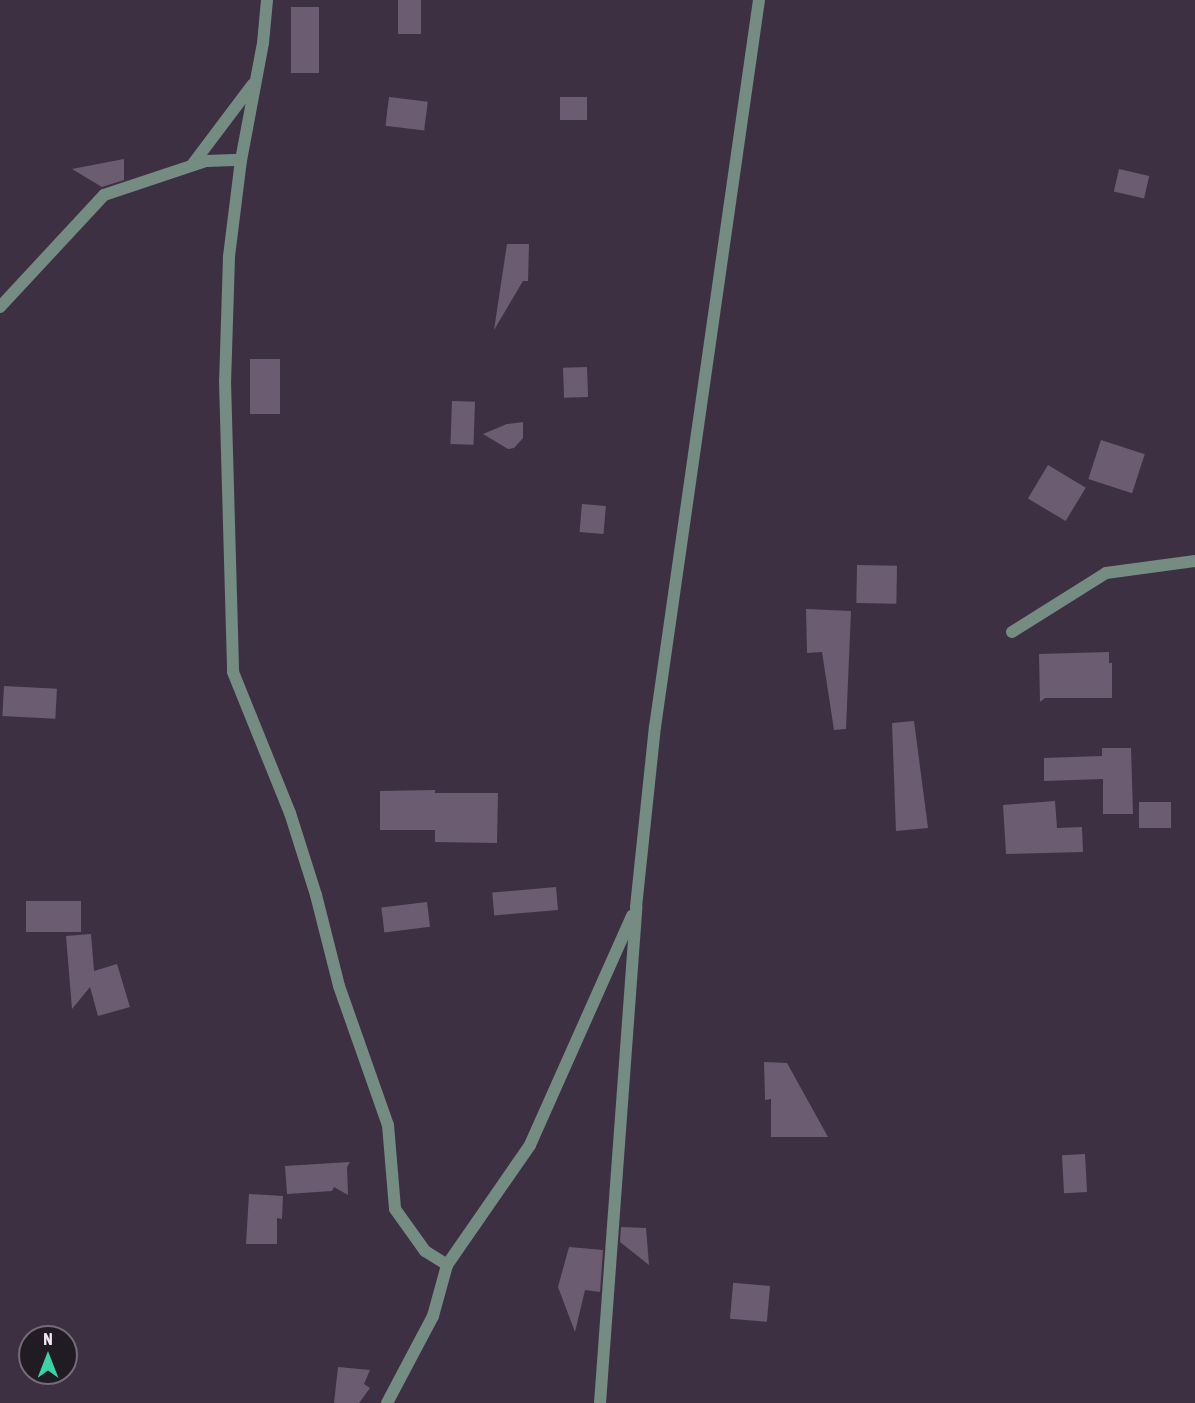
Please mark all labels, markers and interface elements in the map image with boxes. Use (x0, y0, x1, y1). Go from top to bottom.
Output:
north arrow (18, 1325, 78, 1385)
text: N (43, 1330, 53, 1348)

